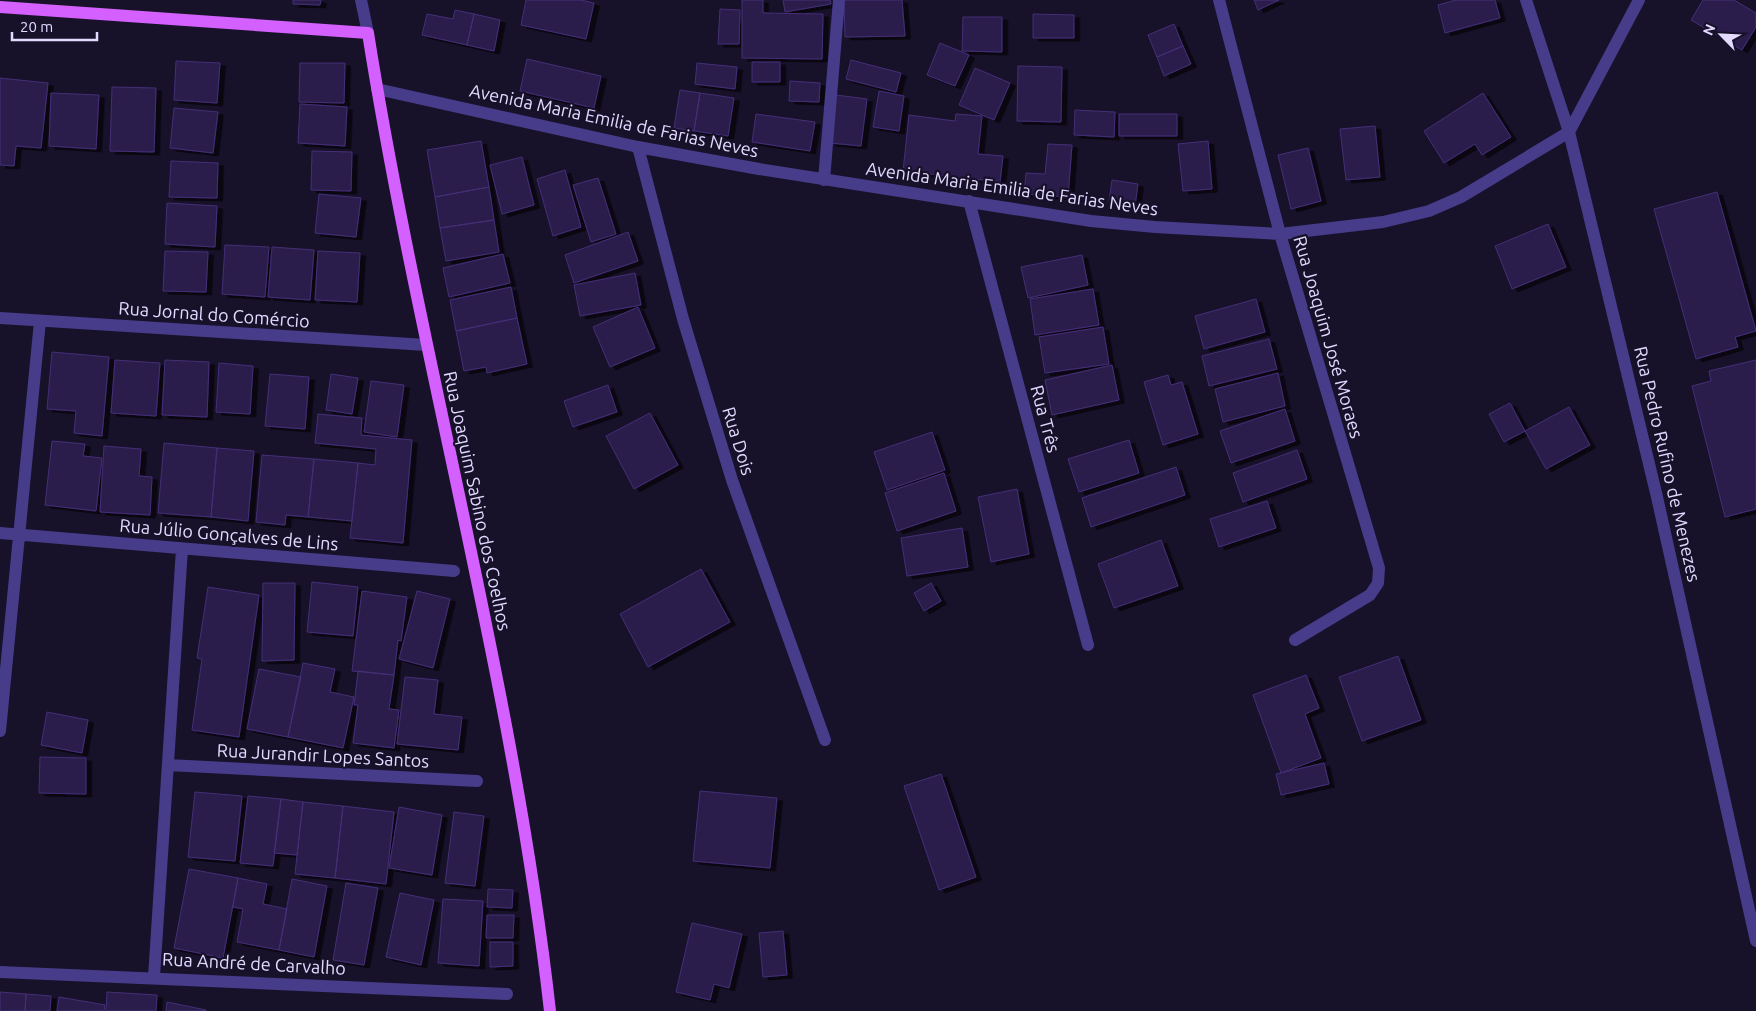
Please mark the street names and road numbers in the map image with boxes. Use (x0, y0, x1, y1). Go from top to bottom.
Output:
street label: Avenida Maria Emilia de Farias Neves (468, 80, 761, 161)
street label: Avenida Maria Emilia de Farias Neves (865, 158, 1160, 218)
street label: Rua Joaquim José Moraes (1290, 233, 1368, 440)
street label: Rua Jornal do Comércio (118, 297, 310, 331)
street label: Rua Pedro Rufino de Menezes (1631, 344, 1705, 584)
street label: Rua Joaquim Sabino dos Coelhos (441, 369, 515, 633)
street label: Rua Três (1027, 383, 1065, 455)
street label: Rua Dois (719, 404, 759, 477)
street label: Rua Júlio Gonçalves de Lins (119, 514, 340, 554)
street label: Rua Jurandir Lopes Santos (216, 739, 430, 771)
street label: Rua André de Carvalho (162, 948, 346, 978)

